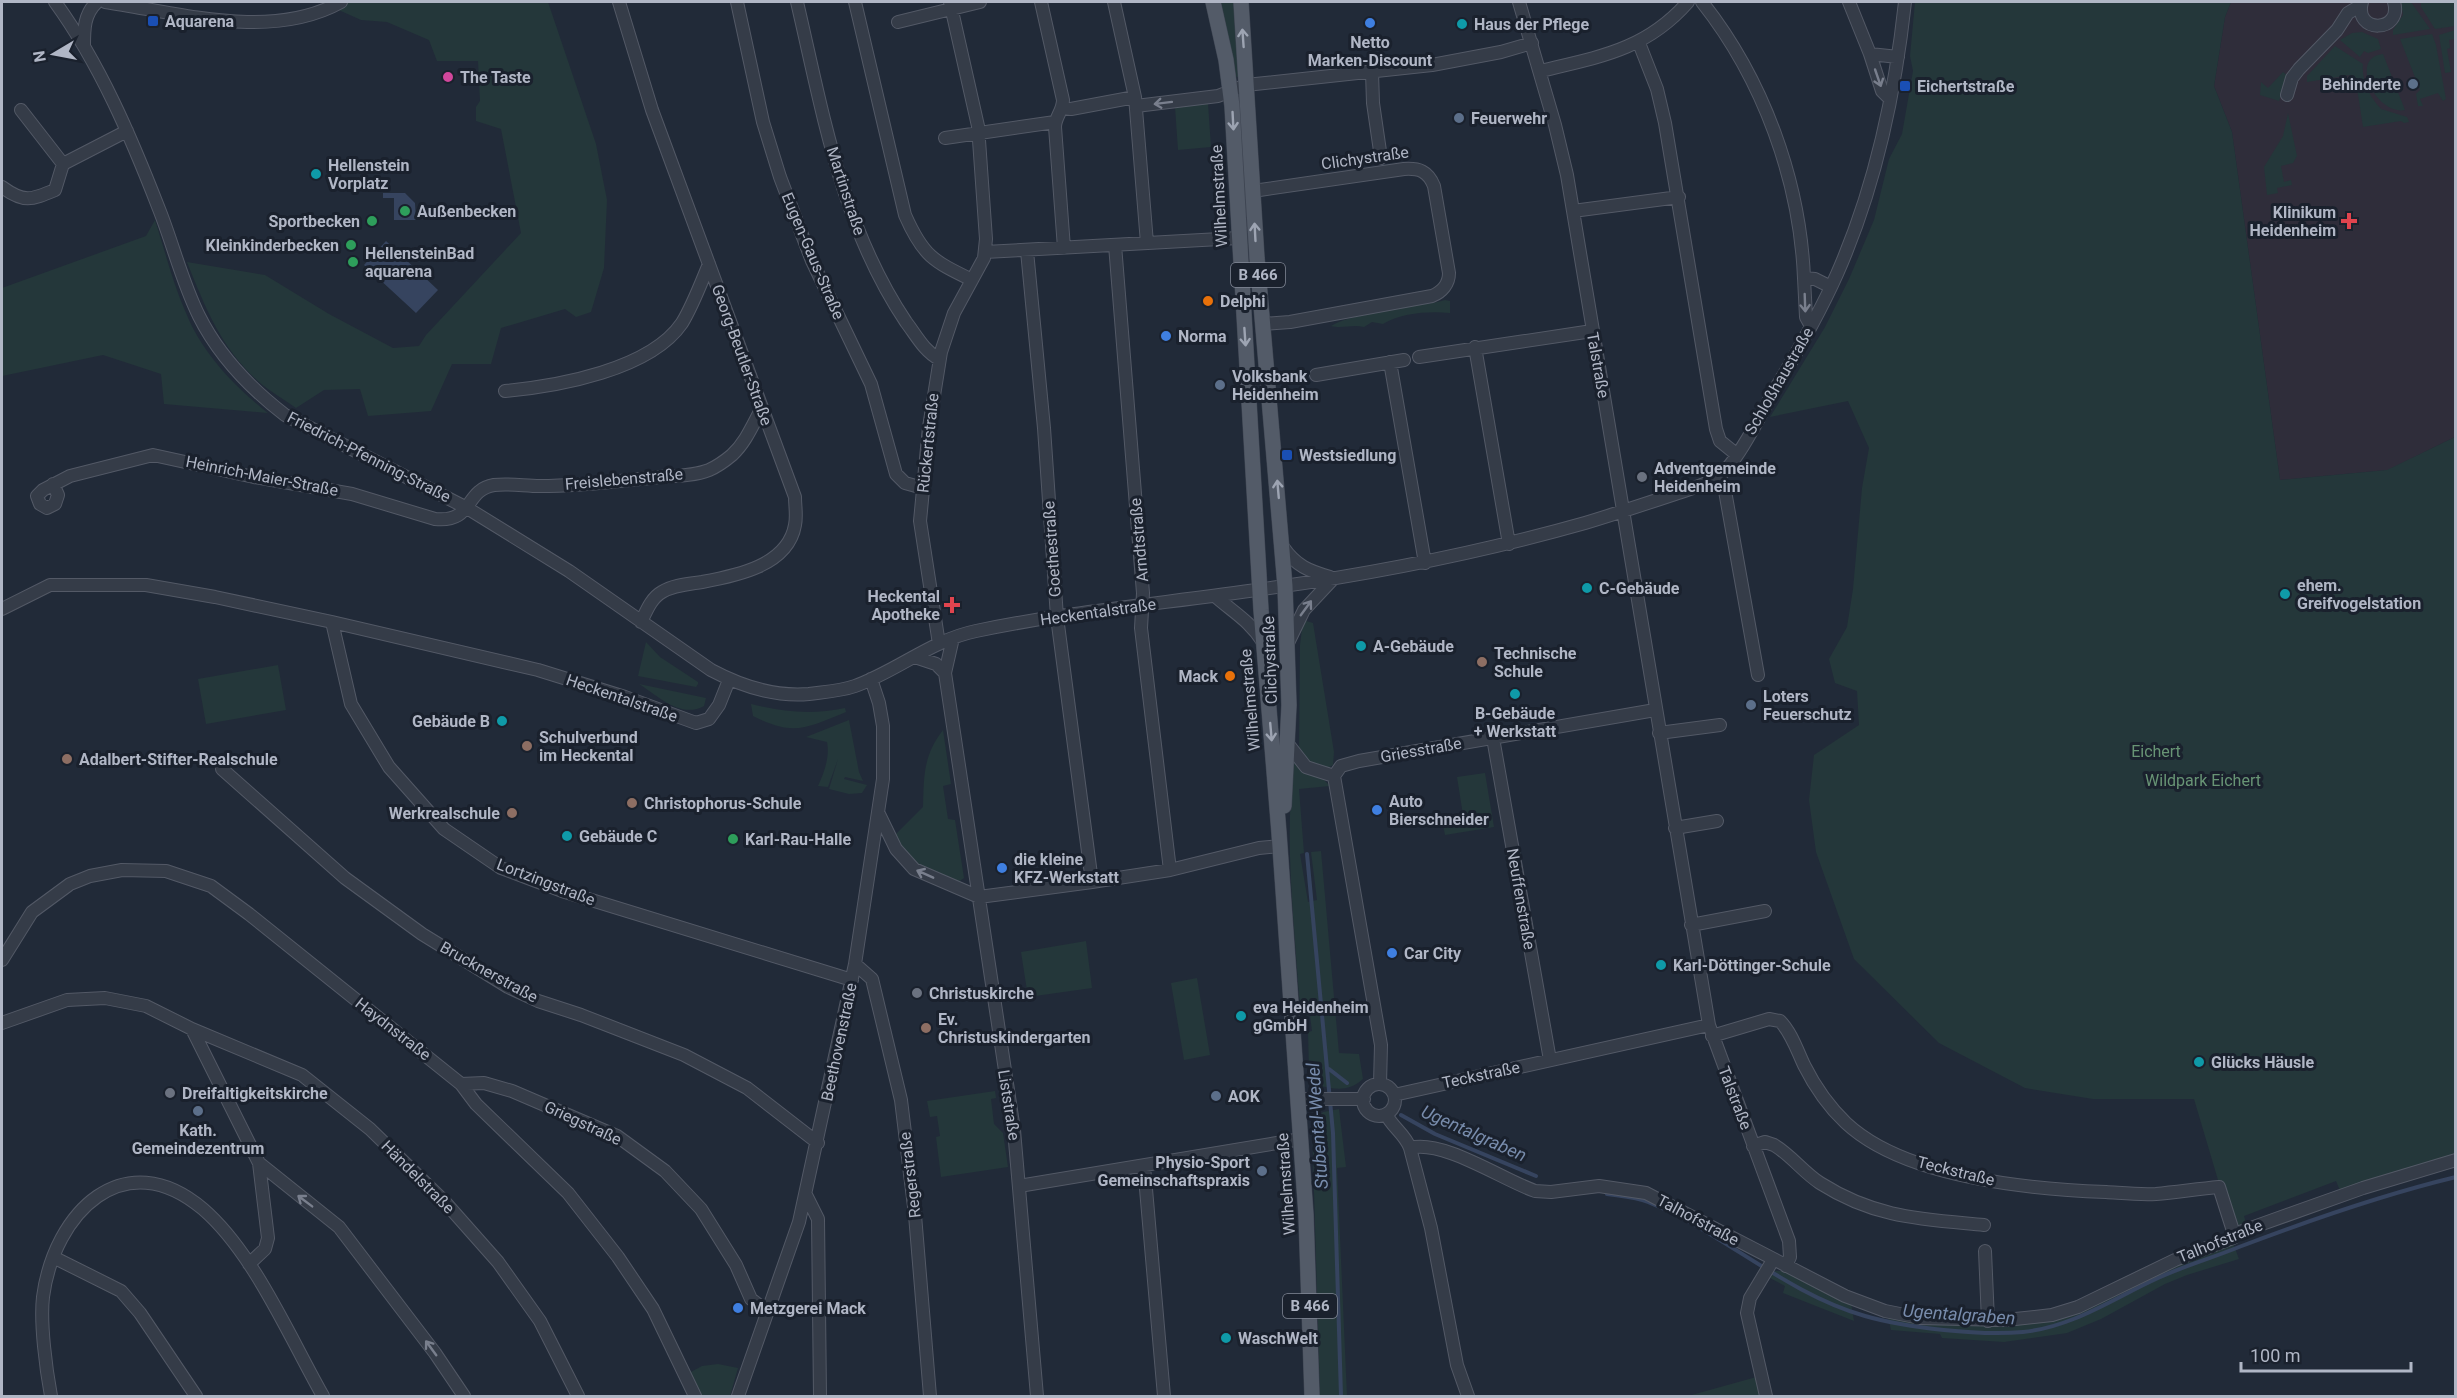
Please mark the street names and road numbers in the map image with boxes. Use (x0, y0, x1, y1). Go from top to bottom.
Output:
street label: Clichystraße (1320, 142, 1410, 174)
street label: Martinstraße (823, 144, 869, 238)
street label: Wilhelmstraße (1207, 144, 1231, 248)
street label: Eugen-Gaus-Straße (778, 190, 848, 322)
road number: B 466 (1231, 263, 1285, 287)
street label: Georg-Beutler-Straße (708, 282, 776, 428)
street label: Schloßhaustraße (1741, 324, 1817, 438)
street label: Talstraße (1583, 331, 1613, 399)
street label: Rückertstraße (913, 392, 943, 494)
street label: Friedrich-Pfenning-Straße (284, 408, 454, 506)
street label: Heinrich-Maier-Straße (184, 452, 340, 500)
street label: Freislebenstraße (564, 464, 684, 494)
street label: Arndtstraße (1126, 497, 1152, 583)
street label: Goethestraße (1039, 500, 1065, 598)
street label: Heckentalstraße (1039, 594, 1157, 630)
street label: Clichystraße (1259, 616, 1281, 704)
street label: Wilhelmstraße (1236, 648, 1264, 752)
street label: Heckentalstraße (564, 670, 680, 726)
street label: Griesstraße (1379, 734, 1463, 766)
street label: Neuffenstraße (1503, 847, 1539, 951)
street label: Lortzingstraße (494, 855, 598, 909)
street label: Brucknerstraße (437, 937, 541, 1007)
street label: Beethovenstraße (817, 981, 861, 1103)
street label: Haydnstraße (351, 994, 435, 1064)
street label: Teckstraße (1440, 1057, 1522, 1093)
street label: Talstraße (1714, 1064, 1756, 1132)
street label: Liststraße (994, 1068, 1024, 1142)
street label: Griegstraße (541, 1097, 625, 1149)
street label: Regerstraße (895, 1131, 925, 1219)
street label: Wilhelmstraße (1273, 1132, 1299, 1236)
street label: Händelstraße (377, 1136, 459, 1218)
street label: Teckstraße (1915, 1152, 1997, 1190)
street label: Talhofstraße (1654, 1190, 1742, 1250)
street label: Talhofstraße (2175, 1215, 2265, 1267)
road number: B 466 (1283, 1294, 1337, 1318)

